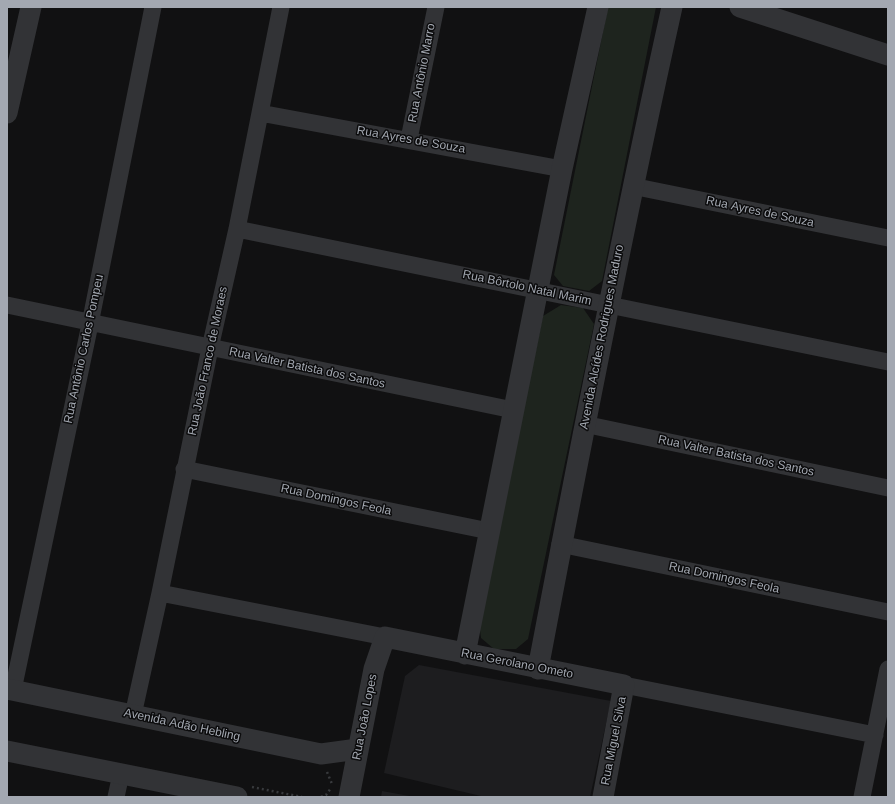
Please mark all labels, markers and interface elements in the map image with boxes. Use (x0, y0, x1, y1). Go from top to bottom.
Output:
street label: Rua Antônio Marro (405, 22, 439, 124)
street label: Rua Ayres de Souza (356, 123, 466, 157)
street label: Rua Ayres de Souza (705, 194, 815, 230)
street label: Avenida Alcídes Rodrigues Maduro (577, 243, 627, 431)
street label: Rua Bôrtolo Natal Marim (461, 267, 593, 309)
street label: Rua Antônio Carlos Pompeu (61, 273, 107, 425)
street label: Rua João Franco de Moraes (185, 285, 231, 437)
street label: Rua Valter Batista dos Santos (228, 344, 386, 392)
street label: Rua Valter Batista dos Santos (657, 432, 815, 480)
street label: Rua Domingos Feola (279, 481, 393, 519)
street label: Rua Domingos Feola (667, 559, 781, 597)
street label: Rua Gerolano Ometo (460, 646, 574, 682)
street label: Rua João Lopes (350, 673, 380, 761)
street label: Rua Miguel Silva (598, 695, 630, 787)
street label: Avenida Adão Hebling (123, 706, 241, 744)

